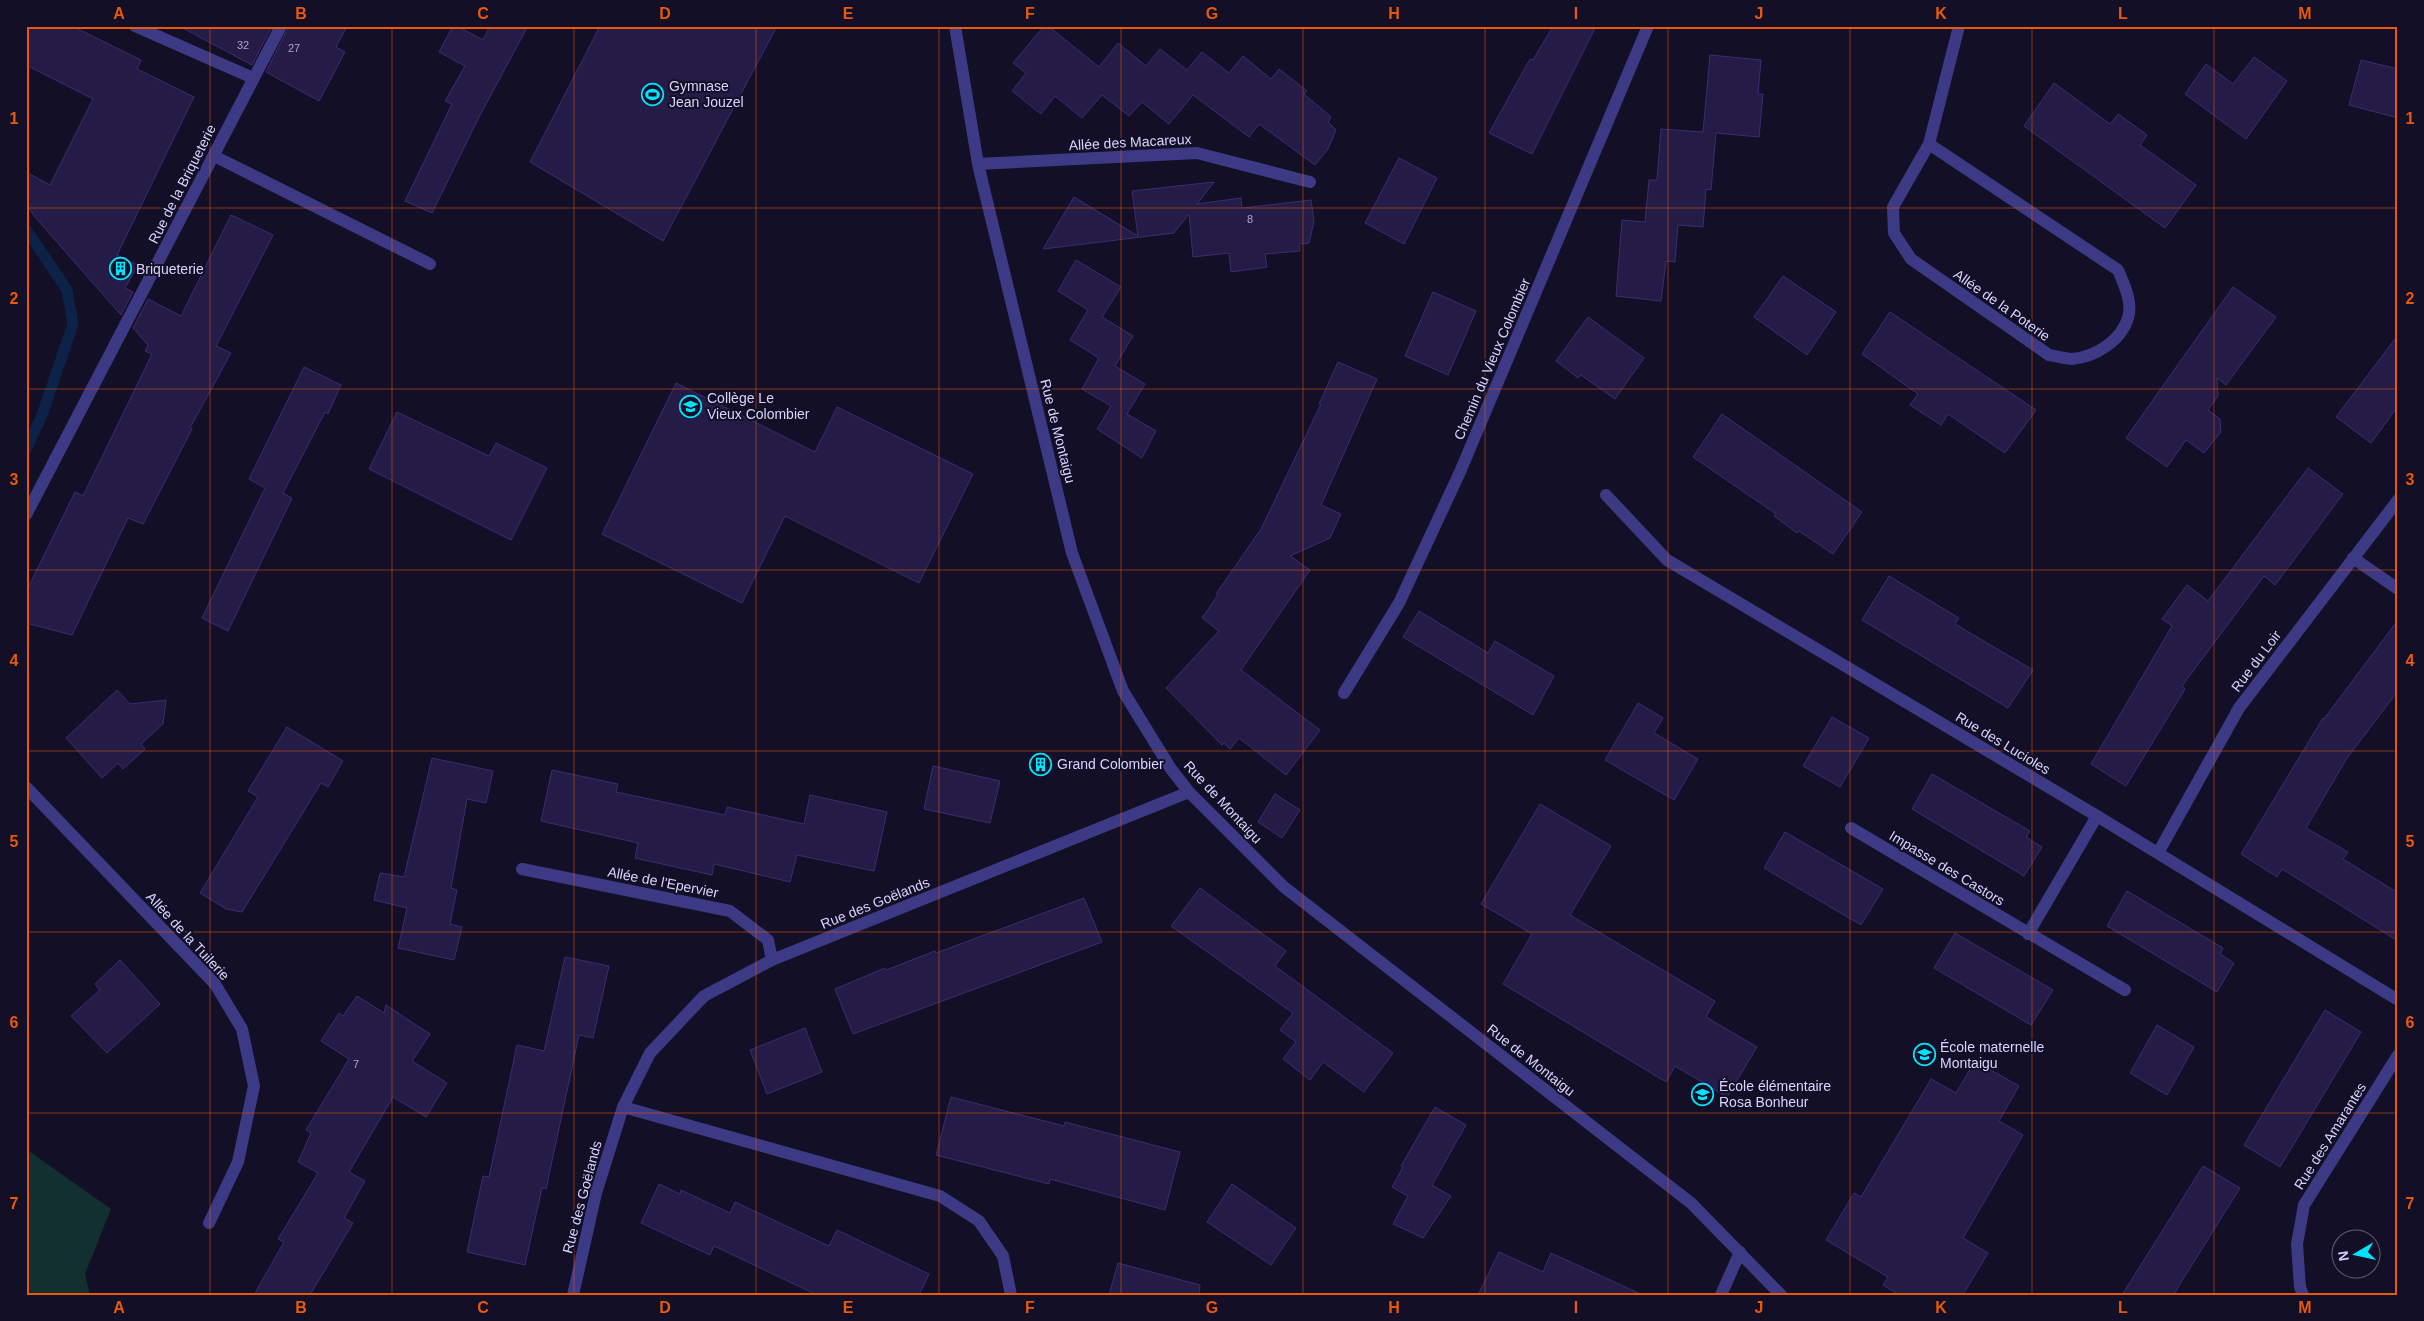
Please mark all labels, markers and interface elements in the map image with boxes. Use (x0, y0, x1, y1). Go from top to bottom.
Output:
text: A (113, 5, 125, 22)
text: B (295, 5, 307, 22)
text: C (477, 5, 489, 22)
text: D (659, 5, 671, 22)
text: E (843, 5, 854, 22)
text: F (1025, 5, 1035, 22)
text: G (1206, 5, 1218, 22)
text: H (1388, 5, 1400, 22)
text: I (1574, 5, 1578, 22)
text: J (1755, 5, 1763, 22)
text: K (1935, 5, 1947, 22)
text: L (2118, 5, 2128, 22)
text: M (2298, 5, 2312, 22)
house number: 32 (237, 39, 249, 51)
house number: 27 (288, 42, 300, 54)
place label: Gymnase Jean Jouzel (669, 78, 744, 110)
sports icon: Gymnase Jean Jouzel (641, 82, 665, 106)
text: 1 (10, 110, 19, 127)
text: 1 (2406, 110, 2415, 127)
street label: Rue de la Briqueterie (145, 122, 219, 246)
street label: Allée des Macareux (1068, 131, 1192, 153)
house number: 8 (1247, 213, 1253, 225)
building icon: Briqueterie (108, 257, 132, 281)
place label: Briqueterie (136, 261, 204, 277)
street label: Allée de la Poterie (1951, 266, 2053, 344)
street label: Chemin du Vieux Colombier (1451, 275, 1533, 442)
text: 2 (10, 290, 19, 307)
text: 2 (2406, 290, 2415, 307)
street label: Rue de Montaigu (1037, 377, 1079, 485)
place label: Collège Le Vieux Colombier (707, 390, 810, 422)
school or university icon: Collège Le Vieux Colombier (679, 394, 703, 418)
text: 3 (10, 471, 19, 488)
text: 3 (2406, 471, 2415, 488)
street label: Rue du Loir (2228, 627, 2284, 695)
text: 4 (10, 652, 19, 669)
text: 4 (2406, 652, 2415, 669)
street label: Rue des Lucioles (1953, 708, 2053, 778)
building icon: Grand Colombier (1029, 752, 1053, 776)
place label: Grand Colombier (1057, 756, 1164, 772)
street label: Rue de Montaigu (1181, 758, 1265, 846)
street label: Impasse des Castors (1887, 827, 2007, 909)
text: 5 (10, 833, 19, 850)
text: 5 (2406, 833, 2415, 850)
street label: Allée de l'Epervier (606, 863, 720, 901)
street label: Rue des Goëlands (818, 874, 932, 932)
street label: Allée de la Tuilerie (143, 889, 233, 983)
text: 6 (10, 1014, 19, 1031)
text: 6 (2406, 1014, 2415, 1031)
street label: Rue de Montaigu (1484, 1021, 1578, 1099)
place label: École maternelle Montaigu (1940, 1039, 2044, 1071)
school or university icon: École maternelle Montaigu (1912, 1043, 1936, 1067)
house number: 7 (353, 1058, 359, 1070)
place label: École élémentaire Rosa Bonheur (1719, 1078, 1831, 1110)
street label: Rue des Amarantes (2291, 1080, 2369, 1192)
school or university icon: École élémentaire Rosa Bonheur (1691, 1082, 1715, 1106)
street label: Rue des Goëlands (559, 1139, 605, 1255)
text: 7 (10, 1195, 19, 1212)
text: 7 (2406, 1195, 2415, 1212)
north arrow (2332, 1228, 2382, 1278)
text: N (2334, 1250, 2352, 1262)
text: A (113, 1299, 125, 1316)
text: B (295, 1299, 307, 1316)
text: C (477, 1299, 489, 1316)
text: D (659, 1299, 671, 1316)
text: E (843, 1299, 854, 1316)
text: F (1025, 1299, 1035, 1316)
text: G (1206, 1299, 1218, 1316)
text: H (1388, 1299, 1400, 1316)
text: I (1574, 1299, 1578, 1316)
text: J (1755, 1299, 1763, 1316)
text: K (1935, 1299, 1947, 1316)
text: L (2118, 1299, 2128, 1316)
text: M (2298, 1299, 2312, 1316)

